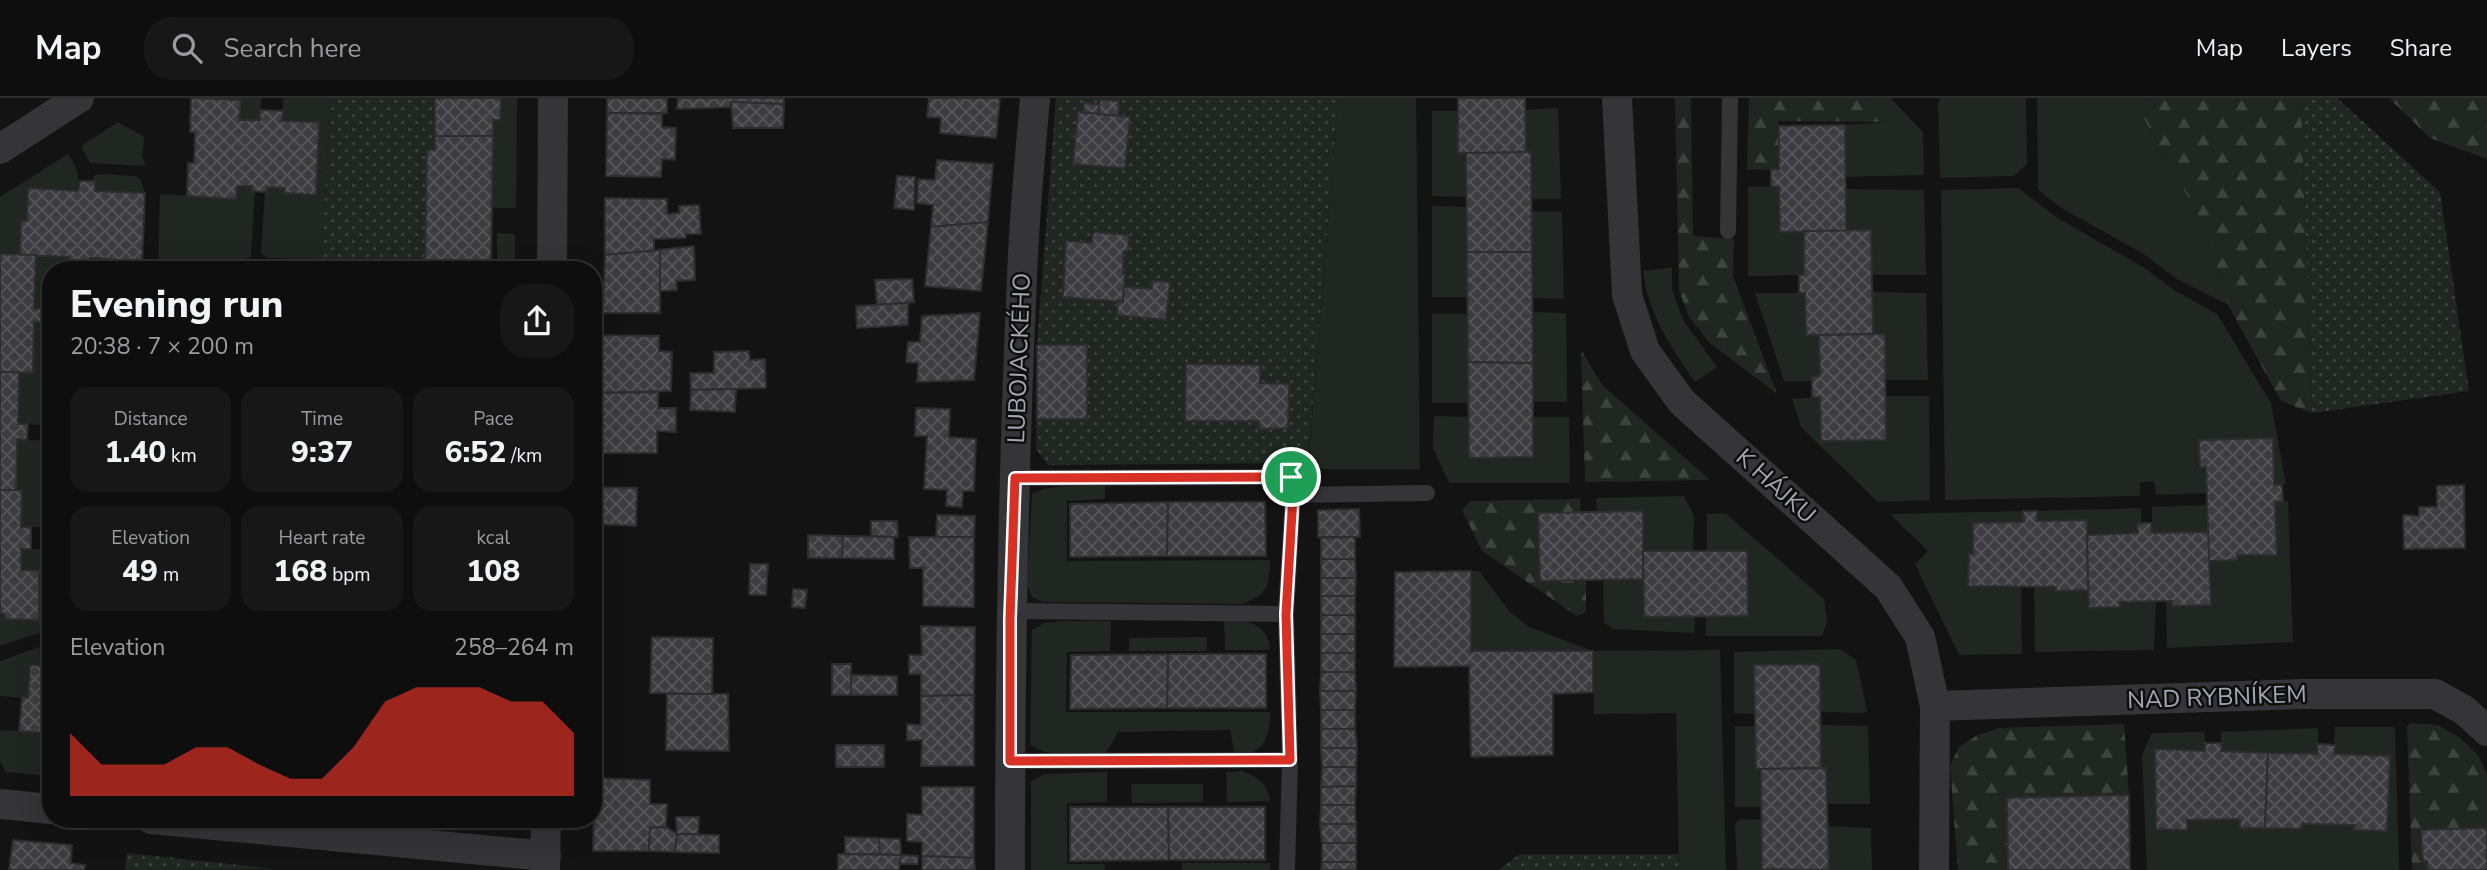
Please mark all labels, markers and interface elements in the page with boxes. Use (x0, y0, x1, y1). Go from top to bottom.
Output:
search box (144, 17, 634, 80)
text: Map (35, 26, 102, 71)
icon: search (168, 29, 206, 67)
text: Search here (224, 31, 361, 66)
text: Map (2196, 32, 2243, 64)
text: Layers (2281, 32, 2352, 64)
text: Share (2390, 32, 2452, 64)
street label: LUBOJACKÉHO (1000, 272, 1038, 444)
text: Evening run (70, 279, 283, 330)
button: share (500, 284, 574, 358)
text: 20:38 · 7 × 200 m (70, 331, 254, 362)
text: Distance (114, 406, 188, 432)
text: Time (301, 406, 343, 432)
text: Pace (473, 406, 514, 432)
text: 1.40 (104, 432, 166, 473)
text: 9:37 (291, 432, 353, 473)
text: 6:52 (444, 432, 506, 473)
street label: K HÁJKU (1729, 442, 1823, 530)
text: km (166, 443, 197, 469)
text: /km (506, 443, 542, 469)
pin (1261, 447, 1321, 507)
icon: arrive (1272, 458, 1310, 496)
text: Elevation (111, 525, 190, 551)
text: Heart rate (279, 525, 365, 551)
text: kcal (476, 525, 510, 551)
text: 49 (122, 551, 158, 592)
text: 168 (273, 551, 327, 592)
text: 108 (466, 551, 520, 592)
text: m (158, 562, 179, 588)
text: bpm (327, 562, 371, 588)
text: Elevation (70, 632, 165, 663)
text: 258–264 m (454, 632, 574, 663)
street label: NAD RYBNÍKEM (2127, 678, 2307, 716)

